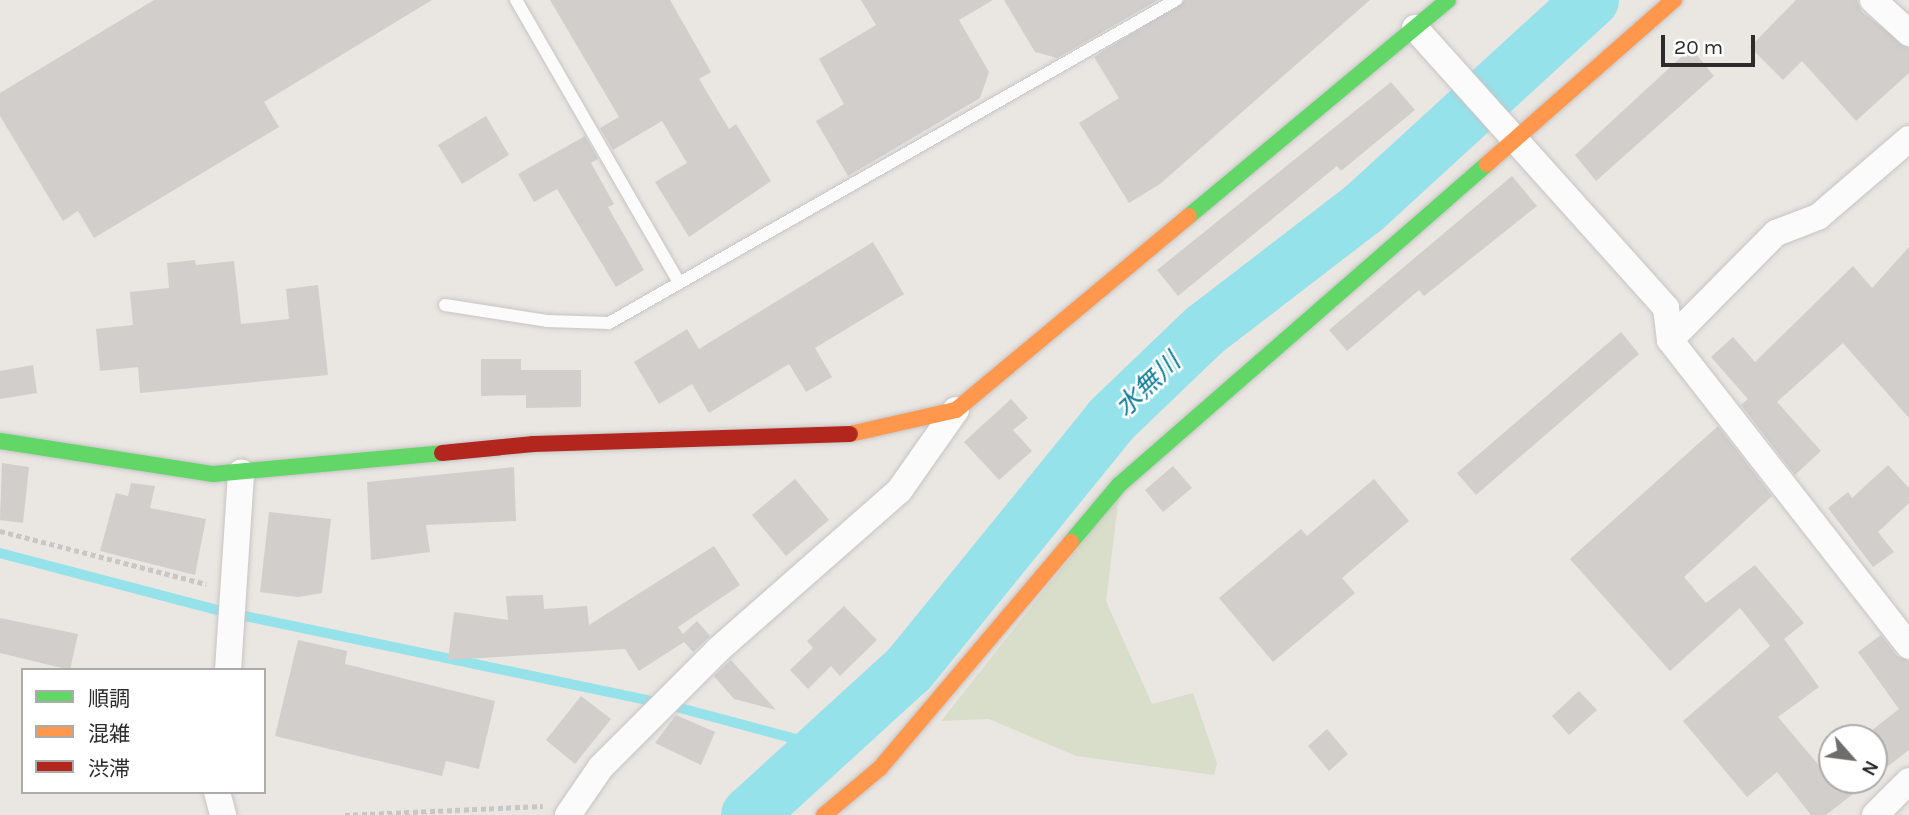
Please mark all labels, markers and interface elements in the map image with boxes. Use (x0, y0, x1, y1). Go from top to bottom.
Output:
scale bar (1664, 21, 1758, 65)
text: 20 m (1674, 35, 1723, 59)
water label: 水無川 (1109, 347, 1187, 423)
legend (21, 668, 266, 794)
text: 順調 (88, 687, 130, 711)
text: 混雑 (88, 722, 130, 746)
north arrow (1818, 724, 1888, 794)
text: 渋滞 (88, 757, 130, 781)
text: N (1857, 757, 1883, 779)

